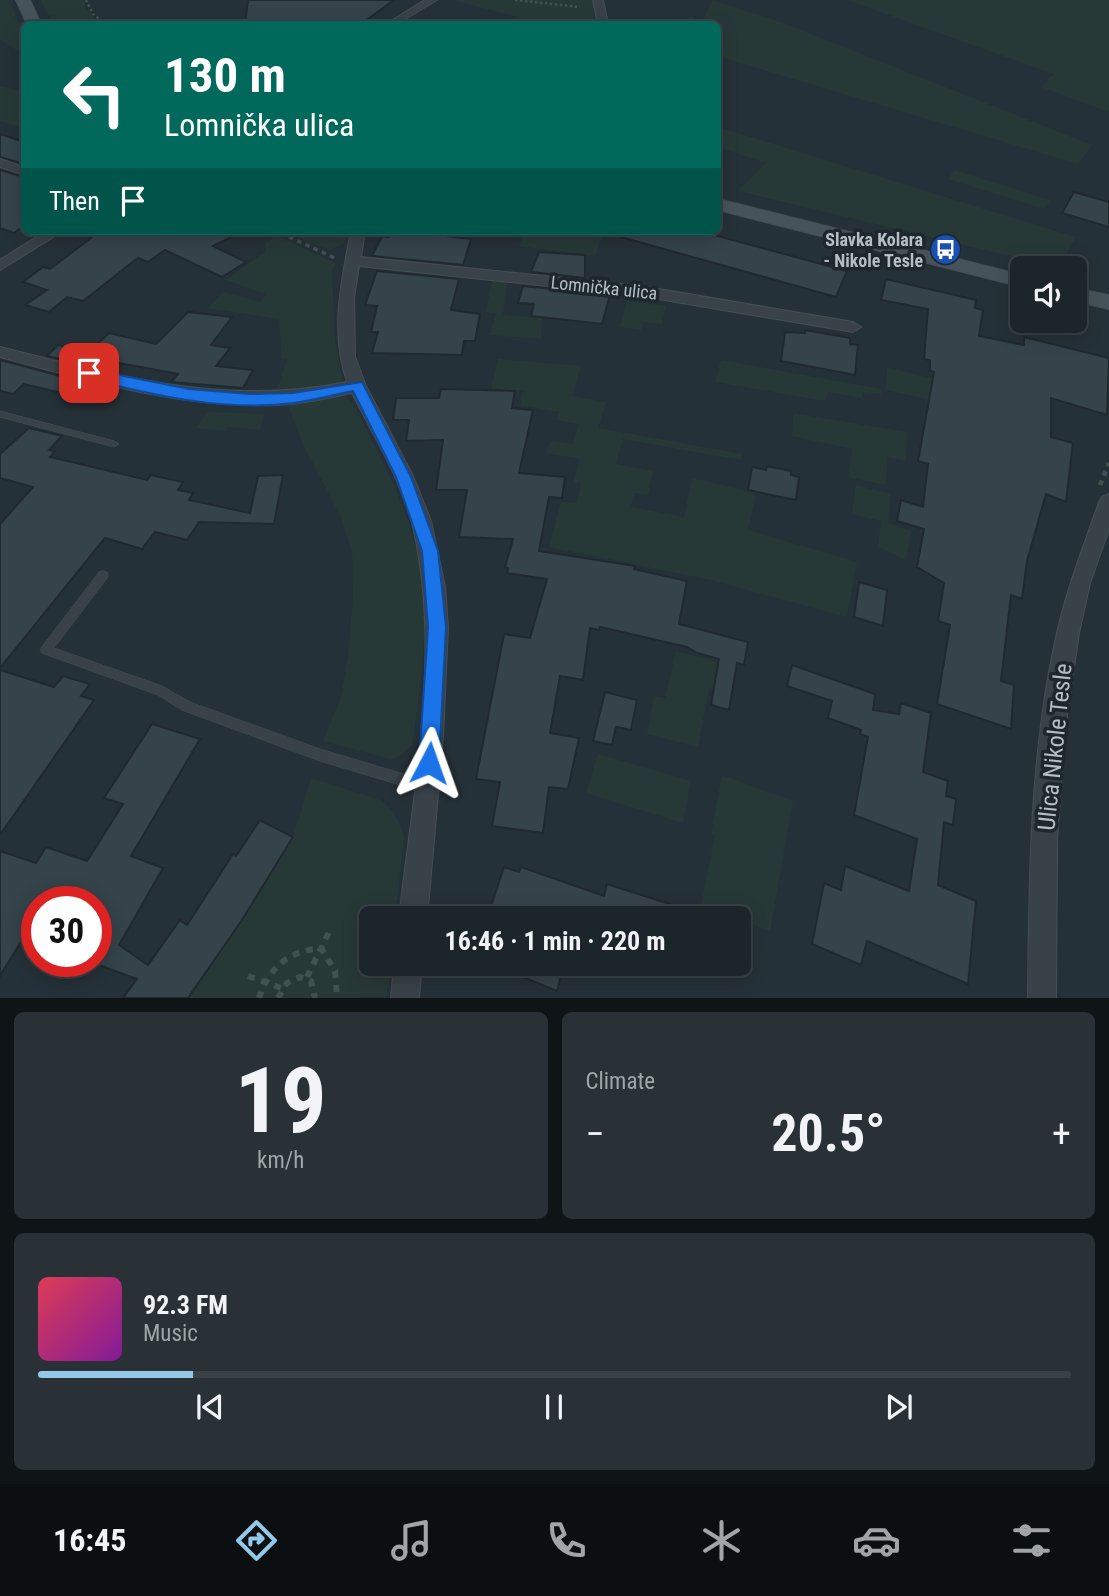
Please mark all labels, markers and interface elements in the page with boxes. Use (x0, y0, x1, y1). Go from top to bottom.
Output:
text: 130 m (164, 47, 286, 104)
icon: left (49, 49, 140, 140)
text: Lomnička ulica (164, 106, 354, 144)
icon: arrive (114, 182, 152, 220)
text: Then (49, 186, 100, 216)
place label: Slavka Kolara - Nikole Tesle (824, 229, 923, 271)
bus stop icon: Slavka Kolara - Nikole Tesle (929, 233, 963, 267)
map controls (1010, 256, 1087, 333)
button: sound (1010, 256, 1087, 333)
street label: Lomnička ulica (550, 271, 658, 304)
pin (59, 343, 119, 403)
icon: arrive (70, 354, 108, 392)
street label: Ulica Nikole Tesle (1032, 662, 1078, 832)
position arrow (392, 726, 466, 800)
speed limit sign: 30 (21, 886, 112, 977)
text: 16:46 · 1 min · 220 m (445, 926, 665, 956)
text: 19 (235, 1048, 327, 1154)
text: Climate (586, 1068, 655, 1095)
text: 20.5° (771, 1103, 885, 1164)
text: − (586, 1112, 605, 1156)
text: + (1052, 1112, 1071, 1156)
text: km/h (257, 1147, 304, 1174)
text: 92.3 FM (143, 1290, 228, 1320)
text: Music (143, 1320, 198, 1347)
icon: previous (191, 1388, 229, 1426)
icon: pause (535, 1388, 573, 1426)
icon: next (880, 1388, 918, 1426)
icon: directions (232, 1516, 281, 1565)
icon: music (387, 1516, 436, 1565)
icon: phone (542, 1516, 591, 1565)
icon: climate (697, 1516, 746, 1565)
icon: car (852, 1516, 901, 1565)
icon: filters (1007, 1516, 1056, 1565)
text: 16:45 (53, 1521, 126, 1559)

